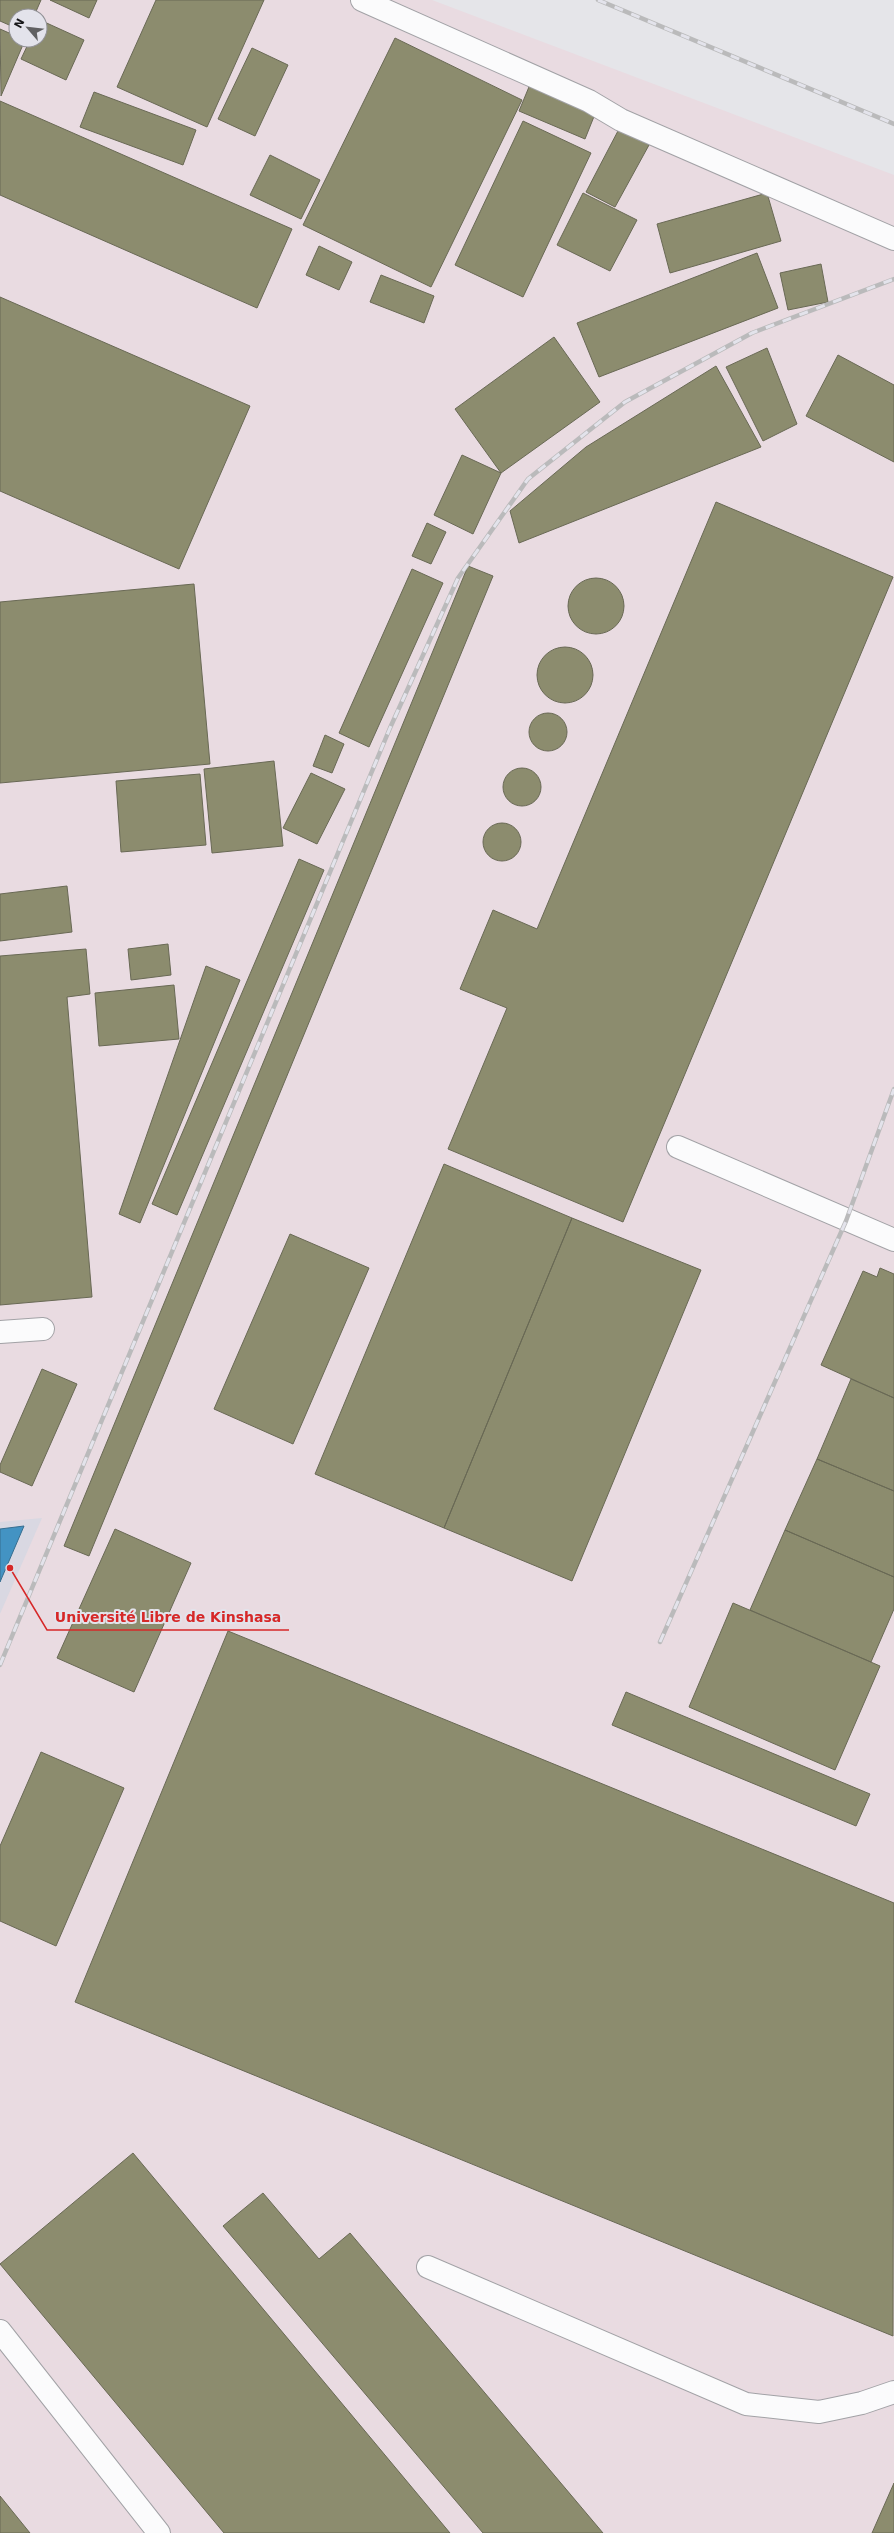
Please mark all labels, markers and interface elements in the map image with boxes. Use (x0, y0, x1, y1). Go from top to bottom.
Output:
north arrow (8, 8, 48, 48)
text: N (12, 16, 28, 31)
callout: Université Libre de Kinshasa (47, 1604, 289, 1630)
text: Université Libre de Kinshasa (55, 1609, 281, 1625)

